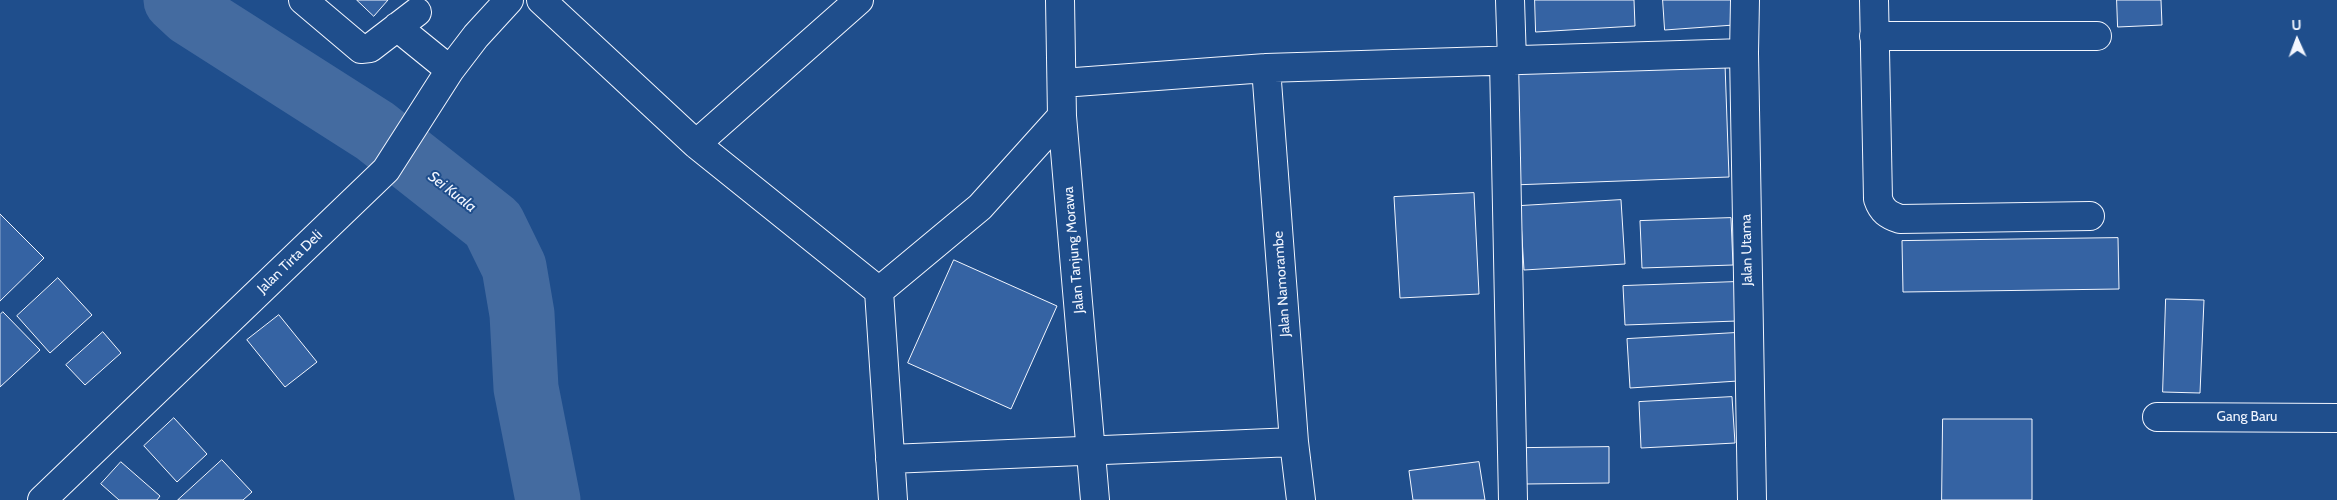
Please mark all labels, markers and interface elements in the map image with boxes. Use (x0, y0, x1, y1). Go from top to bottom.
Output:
north arrow (2272, 15, 2322, 65)
text: U (2291, 16, 2302, 34)
water label: Sei Kuala (424, 168, 480, 216)
street label: Jalan Tanjung Morawa (1060, 186, 1088, 314)
street label: Jalan Utama (1738, 214, 1756, 286)
street label: Jalan Tirta Deli (254, 227, 326, 297)
street label: Jalan Namorambe (1270, 231, 1294, 337)
street label: Gang Baru (2217, 409, 2277, 425)

